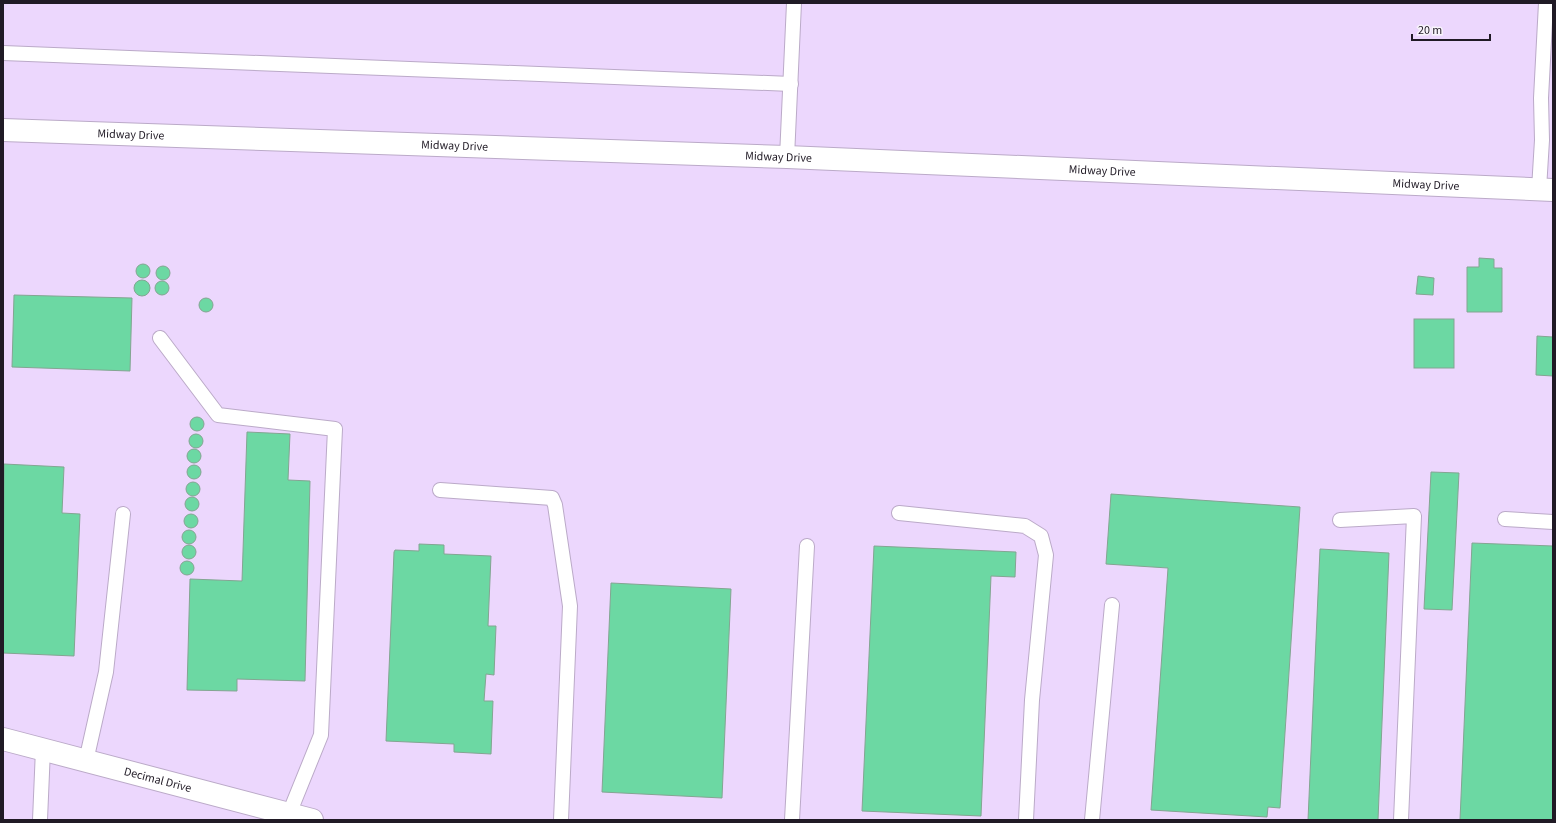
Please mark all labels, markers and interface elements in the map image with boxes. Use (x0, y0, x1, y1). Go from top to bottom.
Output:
scale bar (1412, 16, 1490, 42)
text: 20 m (1418, 22, 1442, 39)
street label: Midway Drive (97, 125, 165, 144)
street label: Midway Drive (421, 136, 489, 155)
street label: Midway Drive (745, 147, 812, 167)
street label: Midway Drive (1068, 161, 1136, 181)
street label: Midway Drive (1392, 175, 1460, 194)
street label: Decimal Drive (122, 763, 193, 797)

